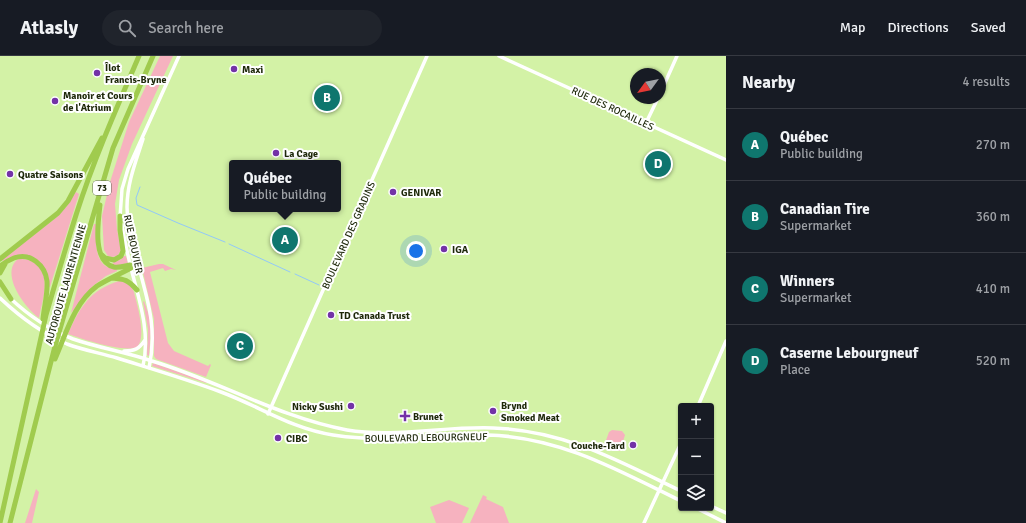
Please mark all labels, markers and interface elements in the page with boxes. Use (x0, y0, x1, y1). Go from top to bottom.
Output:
search box (102, 10, 382, 46)
text: Atlasly (20, 16, 78, 40)
icon: search (116, 17, 138, 39)
text: Search here (148, 19, 224, 37)
text: Map (840, 19, 866, 36)
text: Directions (888, 19, 949, 36)
text: Saved (971, 19, 1006, 36)
place label: Îlot Francis-Bryne (104, 62, 166, 86)
marker: Maxi (229, 64, 239, 74)
place label: Maxi (242, 64, 263, 76)
marker: Îlot Francis-Bryne (92, 68, 102, 78)
north arrow (630, 68, 666, 104)
text: Nearby (742, 72, 795, 93)
text: 4 results (962, 74, 1010, 90)
pin: B (314, 83, 340, 113)
street label: RUE DES ROCAILLES (570, 85, 656, 133)
place label: Manoir et Cours de l'Atrium (63, 90, 133, 114)
marker: Manoir et Cours de l'Atrium (50, 96, 60, 106)
text: Québec (780, 128, 828, 146)
text: A (751, 137, 759, 153)
text: 270 m (976, 137, 1010, 153)
text: Public building (780, 146, 863, 162)
marker: La Cage (271, 148, 281, 158)
place label: La Cage (284, 148, 318, 160)
pin: D (645, 149, 671, 179)
popup (229, 160, 341, 212)
marker: Quatre Saisons (5, 169, 15, 179)
place label: Quatre Saisons (18, 169, 84, 181)
text: Québec (244, 169, 292, 187)
street label: BOULEVARD DES GRADINS (320, 179, 378, 291)
road number: 73 (93, 181, 111, 195)
text: Public building (244, 187, 326, 203)
marker: GENIVAR (388, 187, 398, 197)
place label: GENIVAR (401, 187, 441, 199)
text: Canadian Tire (780, 200, 870, 218)
text: B (751, 209, 759, 225)
text: 360 m (976, 209, 1010, 225)
street label: RUE BOUVIER (121, 214, 145, 275)
text: Supermarket (780, 218, 852, 234)
street label: AUTOROUTE LAURENTIENNE (43, 222, 89, 346)
pin: A (272, 225, 298, 255)
your location (406, 241, 426, 261)
marker: IGA (439, 244, 449, 254)
place label: IGA (452, 244, 469, 256)
text: Winners (780, 272, 834, 290)
text: C (751, 281, 759, 297)
text: 410 m (976, 281, 1010, 297)
text: Supermarket (780, 290, 852, 306)
marker: TD Canada Trust (326, 310, 336, 320)
place label: TD Canada Trust (339, 310, 410, 322)
pin: C (227, 331, 253, 361)
text: Caserne Lebourgneuf (780, 344, 918, 362)
text: D (751, 353, 759, 369)
text: 520 m (976, 353, 1010, 369)
text: Place (780, 362, 810, 378)
place label: Brynd Smoked Meat (501, 400, 560, 424)
place label: Nicky Sushi (292, 401, 343, 413)
marker: Nicky Sushi (346, 401, 356, 411)
map controls (678, 403, 714, 511)
button: + (678, 403, 714, 439)
marker: Brynd Smoked Meat (488, 406, 498, 416)
marker: Brunet (400, 411, 410, 421)
place label: Brunet (413, 411, 443, 423)
street label: BOULEVARD LEBOURGNEUF (365, 431, 487, 445)
marker: CIBC (273, 433, 283, 443)
place label: CIBC (286, 433, 307, 445)
button: − (678, 439, 714, 475)
place label: Couche-Tard (571, 440, 626, 452)
marker: Couche-Tard (628, 440, 638, 450)
button: layers (678, 475, 714, 511)

